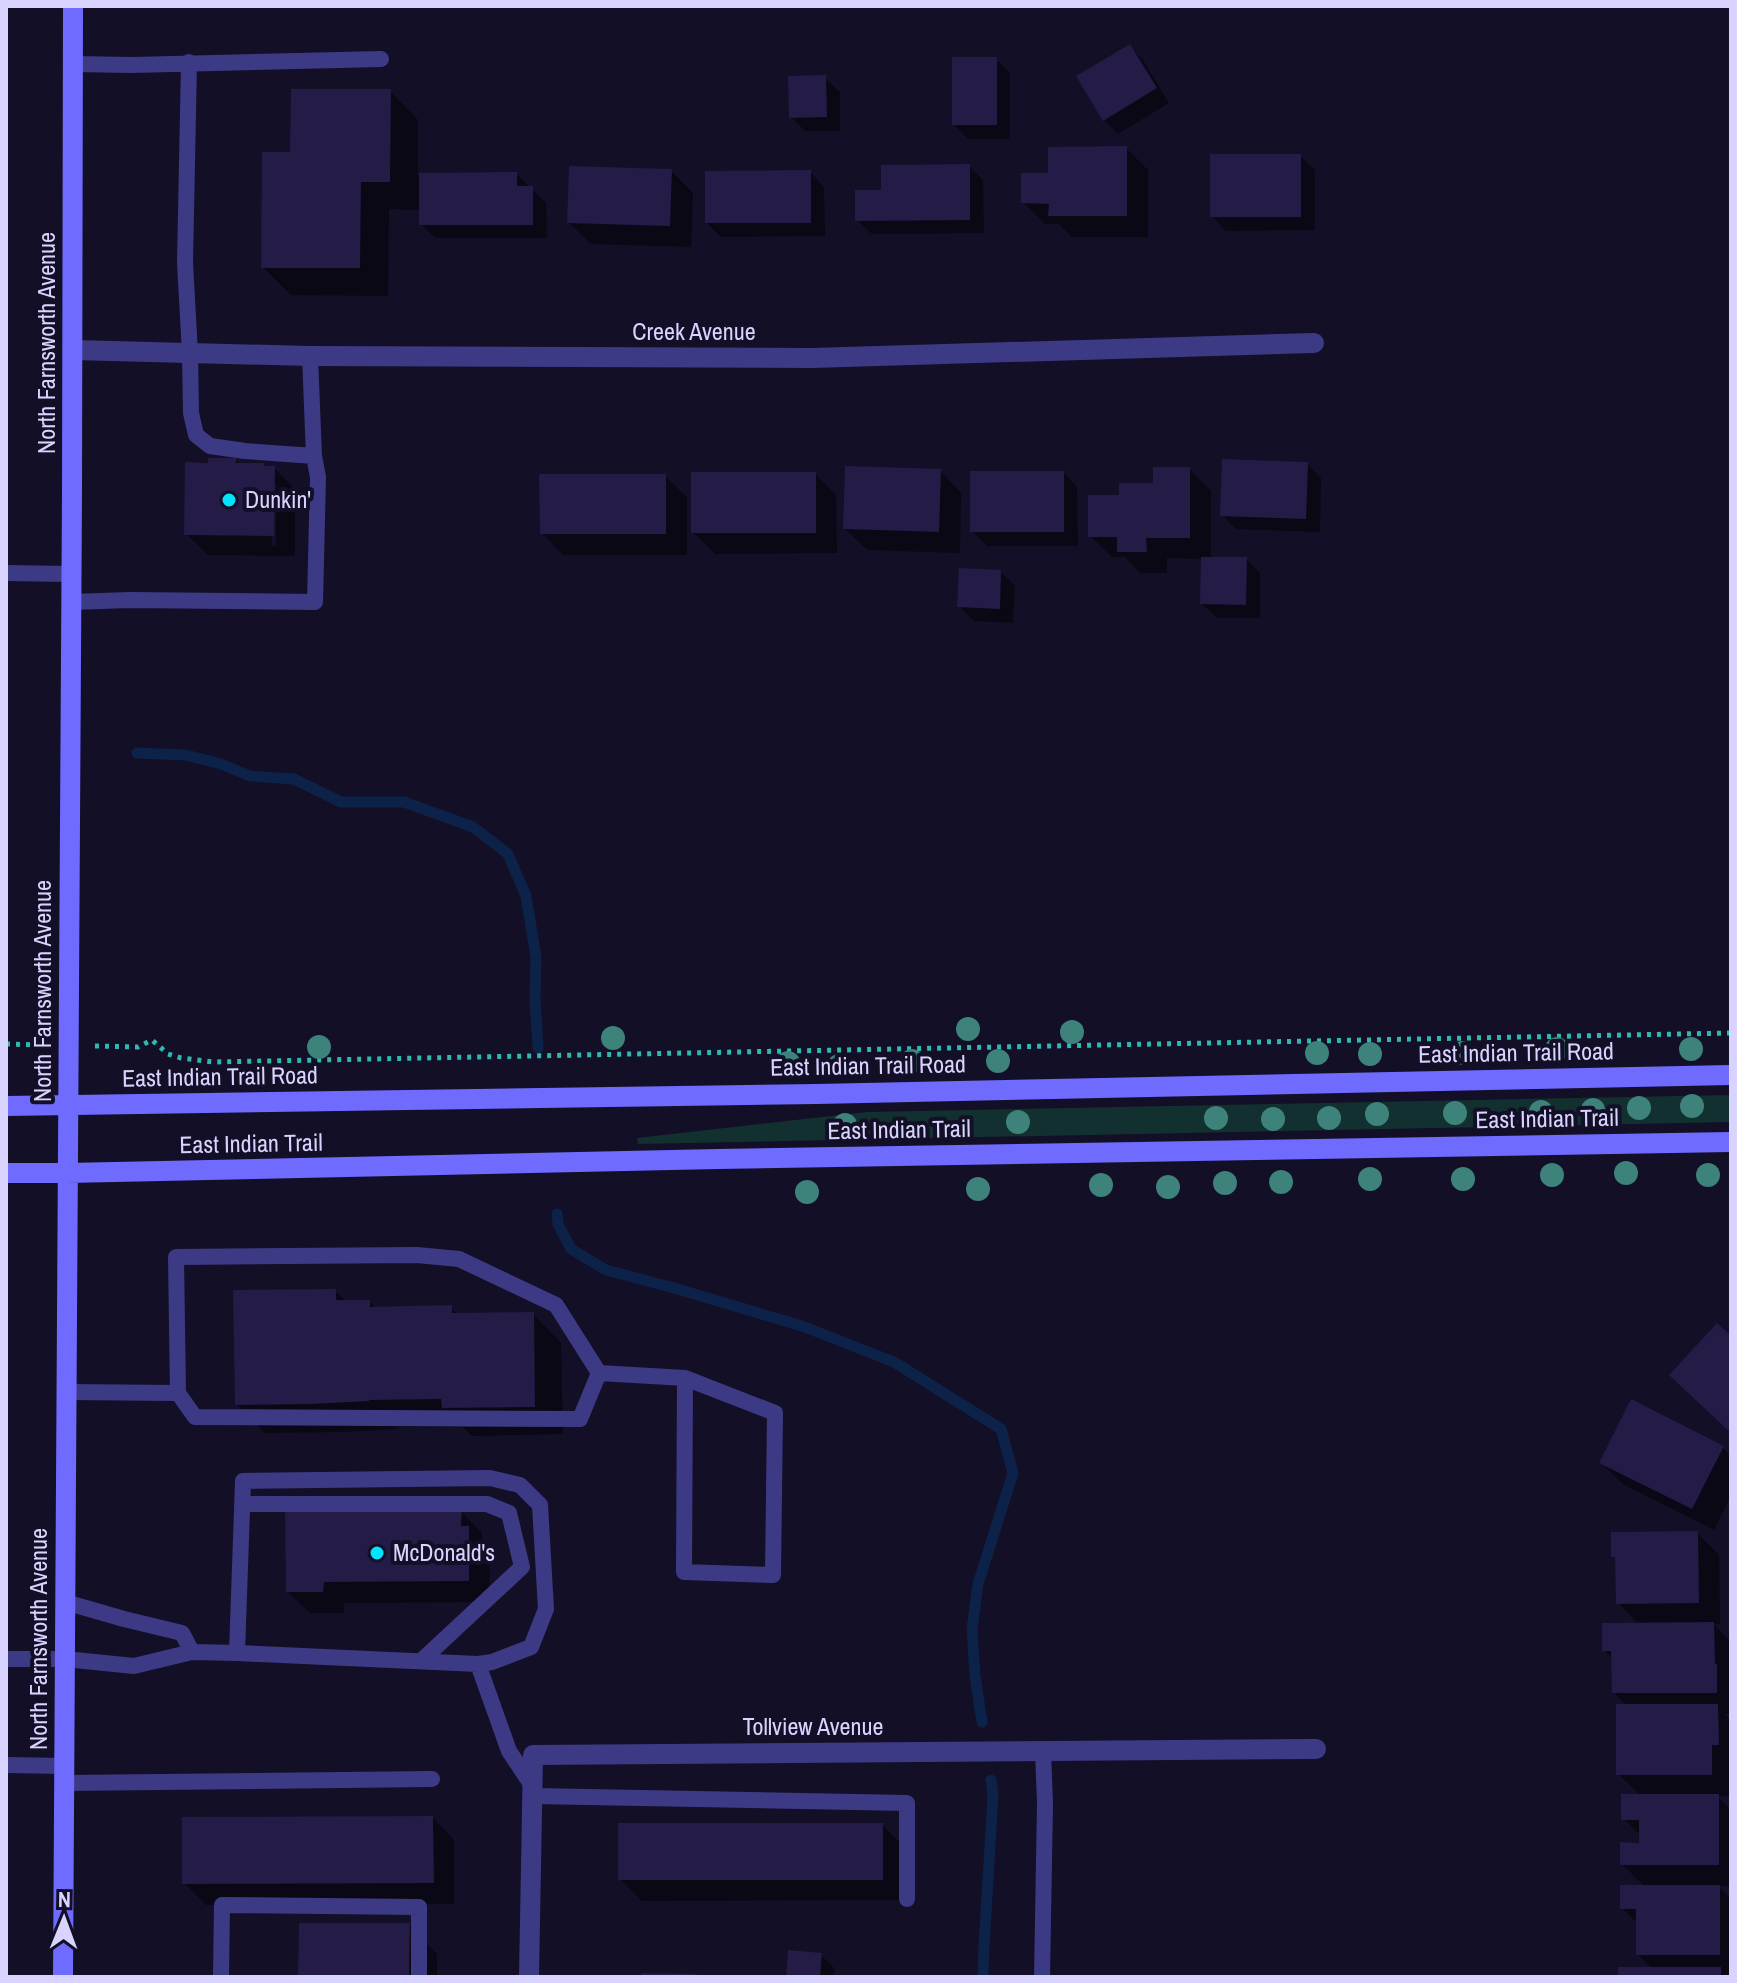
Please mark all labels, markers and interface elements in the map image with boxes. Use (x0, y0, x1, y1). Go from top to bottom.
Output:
street label: North Farnsworth Avenue (30, 232, 62, 454)
street label: Creek Avenue (632, 315, 756, 347)
place label: Dunkin' (245, 483, 311, 515)
marker: Dunkin' (220, 491, 238, 509)
street label: North Farnsworth Avenue (26, 880, 58, 1102)
street label: East Indian Trail Road (1418, 1034, 1614, 1070)
street label: East Indian Trail Road (770, 1047, 966, 1083)
street label: East Indian Trail Road (122, 1058, 318, 1094)
street label: East Indian Trail (1475, 1101, 1619, 1135)
street label: East Indian Trail (827, 1112, 971, 1146)
street label: East Indian Trail (179, 1126, 323, 1160)
street label: North Farnsworth Avenue (22, 1528, 54, 1750)
place label: McDonald's (393, 1536, 495, 1568)
marker: McDonald's (368, 1544, 386, 1562)
street label: Tollview Avenue (743, 1710, 883, 1742)
north arrow (24, 1879, 104, 1959)
text: N (58, 1884, 71, 1914)

